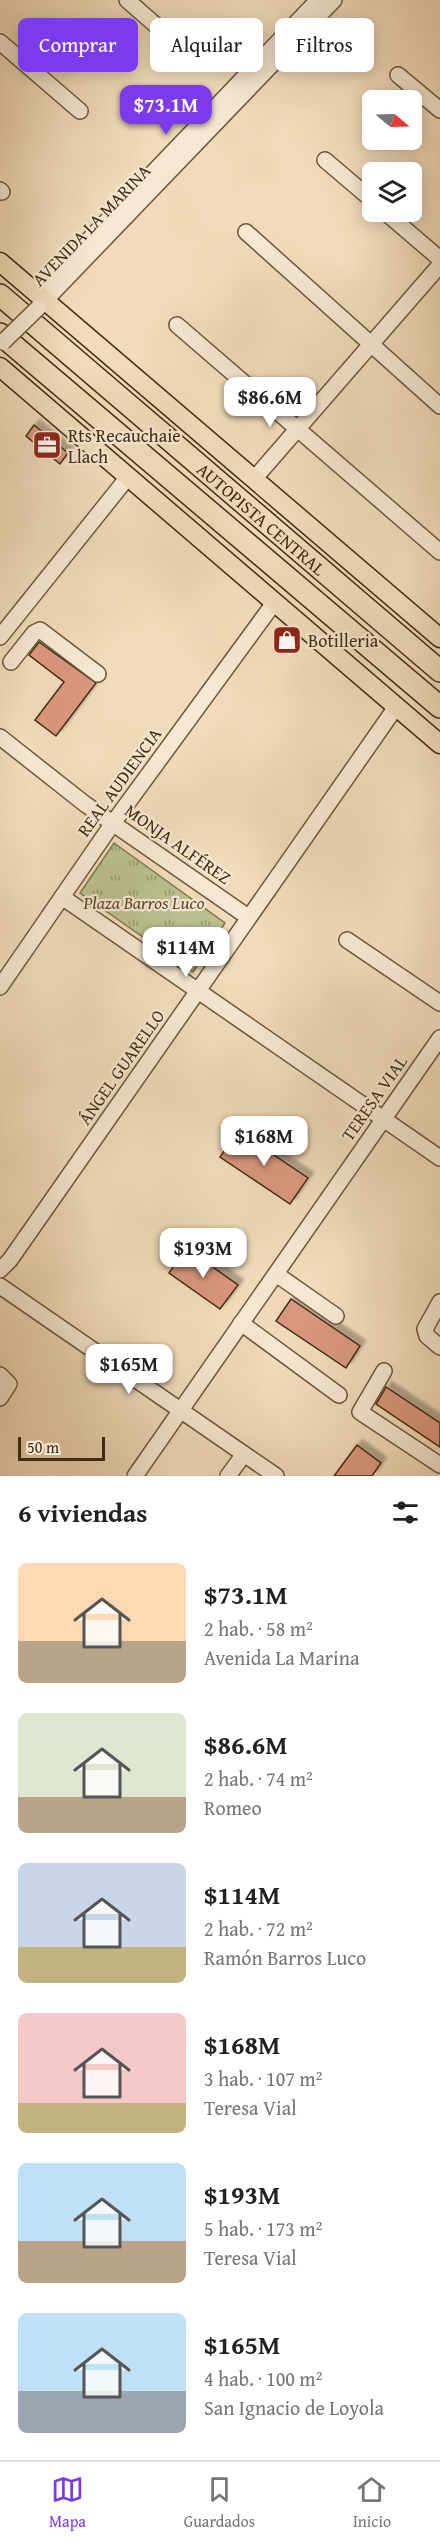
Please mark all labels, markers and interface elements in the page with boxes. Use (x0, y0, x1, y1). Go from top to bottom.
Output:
chip: Comprar (18, 18, 138, 72)
chip: Alquilar (150, 18, 263, 72)
chip: Filtros (275, 18, 374, 72)
pin: $73.1M (117, 85, 215, 136)
text: $73.1M (134, 90, 198, 119)
north arrow (362, 90, 422, 150)
map controls (362, 90, 422, 222)
street label: AVENIDA LA MARINA (25, 158, 157, 292)
button: layers (362, 162, 422, 222)
pin: $86.6M (221, 377, 319, 428)
text: $86.6M (238, 382, 302, 411)
place label: Rts Recauchaie Llach (68, 422, 181, 470)
office icon: Rts Recauchaie Llach (31, 429, 63, 461)
street label: AUTOPISTA CENTRAL (191, 456, 332, 581)
shop icon: Botilleria (271, 624, 303, 656)
place label: Botilleria (308, 627, 379, 654)
street label: REAL AUDIENCIA (70, 722, 168, 842)
street label: MONJA ALFÉREZ (119, 797, 237, 891)
park label: Plaza Barros Luco (82, 889, 205, 916)
pin: $114M (144, 927, 228, 978)
text: $114M (157, 932, 215, 961)
street label: ÁNGEL GUARELLO (71, 1004, 171, 1130)
street label: TERESA VIAL (334, 1049, 414, 1146)
pin: $168M (222, 1116, 306, 1167)
text: $168M (235, 1121, 293, 1150)
pin: $193M (161, 1228, 245, 1279)
text: $193M (174, 1233, 232, 1262)
pin: $165M (87, 1344, 171, 1395)
text: $165M (100, 1349, 158, 1378)
scale bar (18, 1434, 105, 1462)
text: 50 m (27, 1435, 59, 1459)
text: 6 viviendas (18, 1493, 148, 1532)
icon: filters (389, 1496, 422, 1529)
text: $73.1M (204, 1575, 288, 1614)
icon: home (66, 1587, 138, 1659)
text: 2 hab. · 58 m² (204, 1614, 313, 1643)
text: Avenida La Marina (204, 1643, 359, 1672)
text: $86.6M (204, 1725, 288, 1764)
icon: home (66, 1737, 138, 1809)
text: 2 hab. · 74 m² (204, 1764, 313, 1793)
text: Romeo (204, 1793, 262, 1822)
text: $114M (204, 1875, 280, 1914)
icon: home (66, 1887, 138, 1959)
text: 2 hab. · 72 m² (204, 1914, 313, 1943)
text: Ramón Barros Luco (204, 1943, 366, 1972)
text: $168M (204, 2025, 280, 2064)
icon: home (66, 2037, 138, 2109)
text: 3 hab. · 107 m² (204, 2064, 322, 2093)
text: Teresa Vial (204, 2093, 297, 2122)
text: $193M (204, 2175, 280, 2214)
icon: home (66, 2187, 138, 2259)
text: 5 hab. · 173 m² (204, 2214, 322, 2243)
text: Teresa Vial (204, 2243, 297, 2272)
text: $165M (204, 2325, 280, 2364)
icon: home (66, 2337, 138, 2409)
text: 4 hab. · 100 m² (204, 2364, 322, 2393)
text: San Ignacio de Loyola (204, 2393, 384, 2422)
tab: Mapa (49, 2473, 86, 2533)
tab: Guardados (184, 2473, 255, 2533)
tab: Inicio (353, 2473, 391, 2533)

